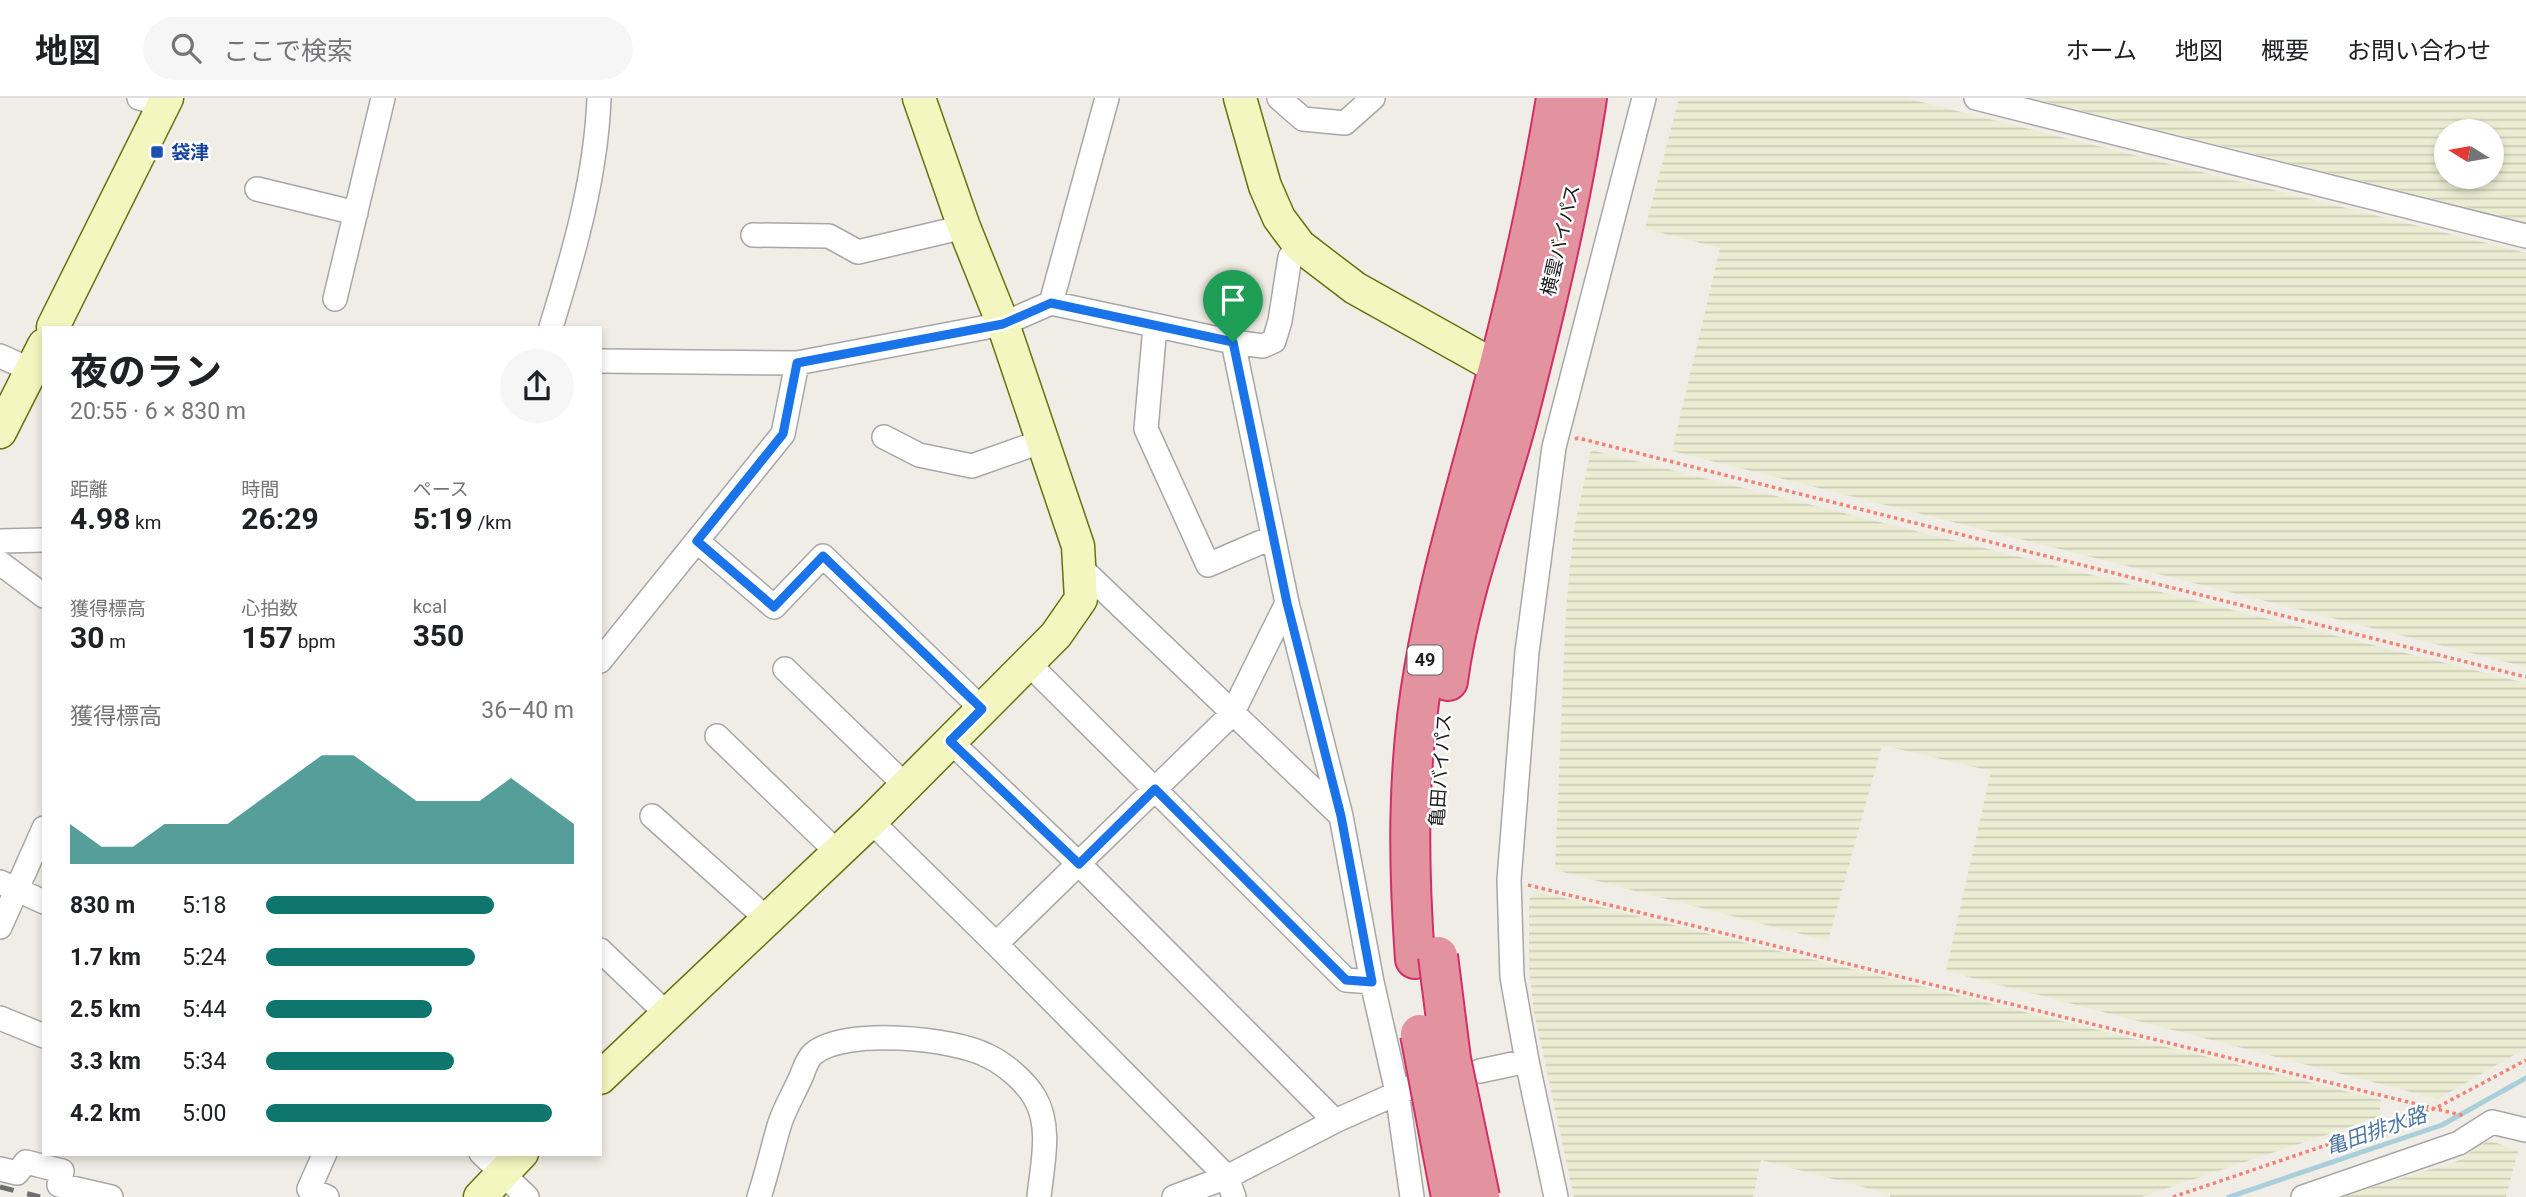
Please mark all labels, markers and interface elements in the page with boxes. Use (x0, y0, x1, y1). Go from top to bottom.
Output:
search box (143, 17, 633, 80)
icon: search (167, 29, 205, 67)
text: 地図 (35, 31, 101, 70)
text: ここで検索 (223, 36, 353, 66)
text: ホーム (2066, 37, 2137, 65)
text: 地図 (2175, 37, 2223, 65)
text: 概要 (2261, 37, 2309, 65)
text: お問い合わせ (2347, 37, 2491, 65)
north arrow (2434, 119, 2504, 189)
map controls (2434, 119, 2504, 189)
place label: 袋津 (171, 141, 209, 164)
marker: 袋津 (149, 144, 165, 160)
street label: 横雲バイパス (1537, 182, 1584, 298)
pin (1203, 270, 1263, 342)
icon: arrive (1214, 281, 1252, 319)
button: share (500, 349, 574, 423)
text: 夜のラン (70, 350, 222, 394)
text: 20:55 · 6 × 830 m (70, 398, 246, 425)
text: 距離 (70, 478, 108, 501)
text: 時間 (241, 478, 279, 501)
text: ペース (413, 478, 469, 501)
text: 4.98 (70, 501, 130, 536)
text: 26:29 (241, 501, 319, 536)
text: 5:19 (413, 501, 473, 536)
text: km (130, 511, 161, 534)
text: /km (473, 511, 512, 534)
text: kcal (413, 595, 447, 618)
text: 獲得標高 (70, 597, 146, 620)
text: 心拍数 (241, 597, 298, 620)
text: 350 (413, 618, 464, 653)
text: 30 (70, 620, 104, 655)
text: 157 (241, 620, 293, 655)
text: m (104, 630, 126, 653)
text: bpm (293, 630, 336, 653)
road number: 49 (1408, 646, 1442, 674)
text: 36–40 m (481, 697, 574, 724)
text: 獲得標高 (70, 703, 162, 730)
street label: 亀田バイパス (1425, 713, 1456, 828)
text: 830 m (70, 892, 135, 919)
text: 5:18 (182, 892, 226, 919)
text: 1.7 km (70, 944, 141, 971)
text: 5:24 (182, 944, 226, 971)
text: 2.5 km (70, 996, 141, 1023)
text: 5:44 (182, 996, 226, 1023)
text: 3.3 km (70, 1048, 141, 1075)
text: 5:34 (182, 1048, 226, 1075)
text: 4.2 km (70, 1100, 141, 1127)
text: 5:00 (182, 1100, 226, 1127)
water label: 亀田排水路 (2322, 1102, 2431, 1159)

